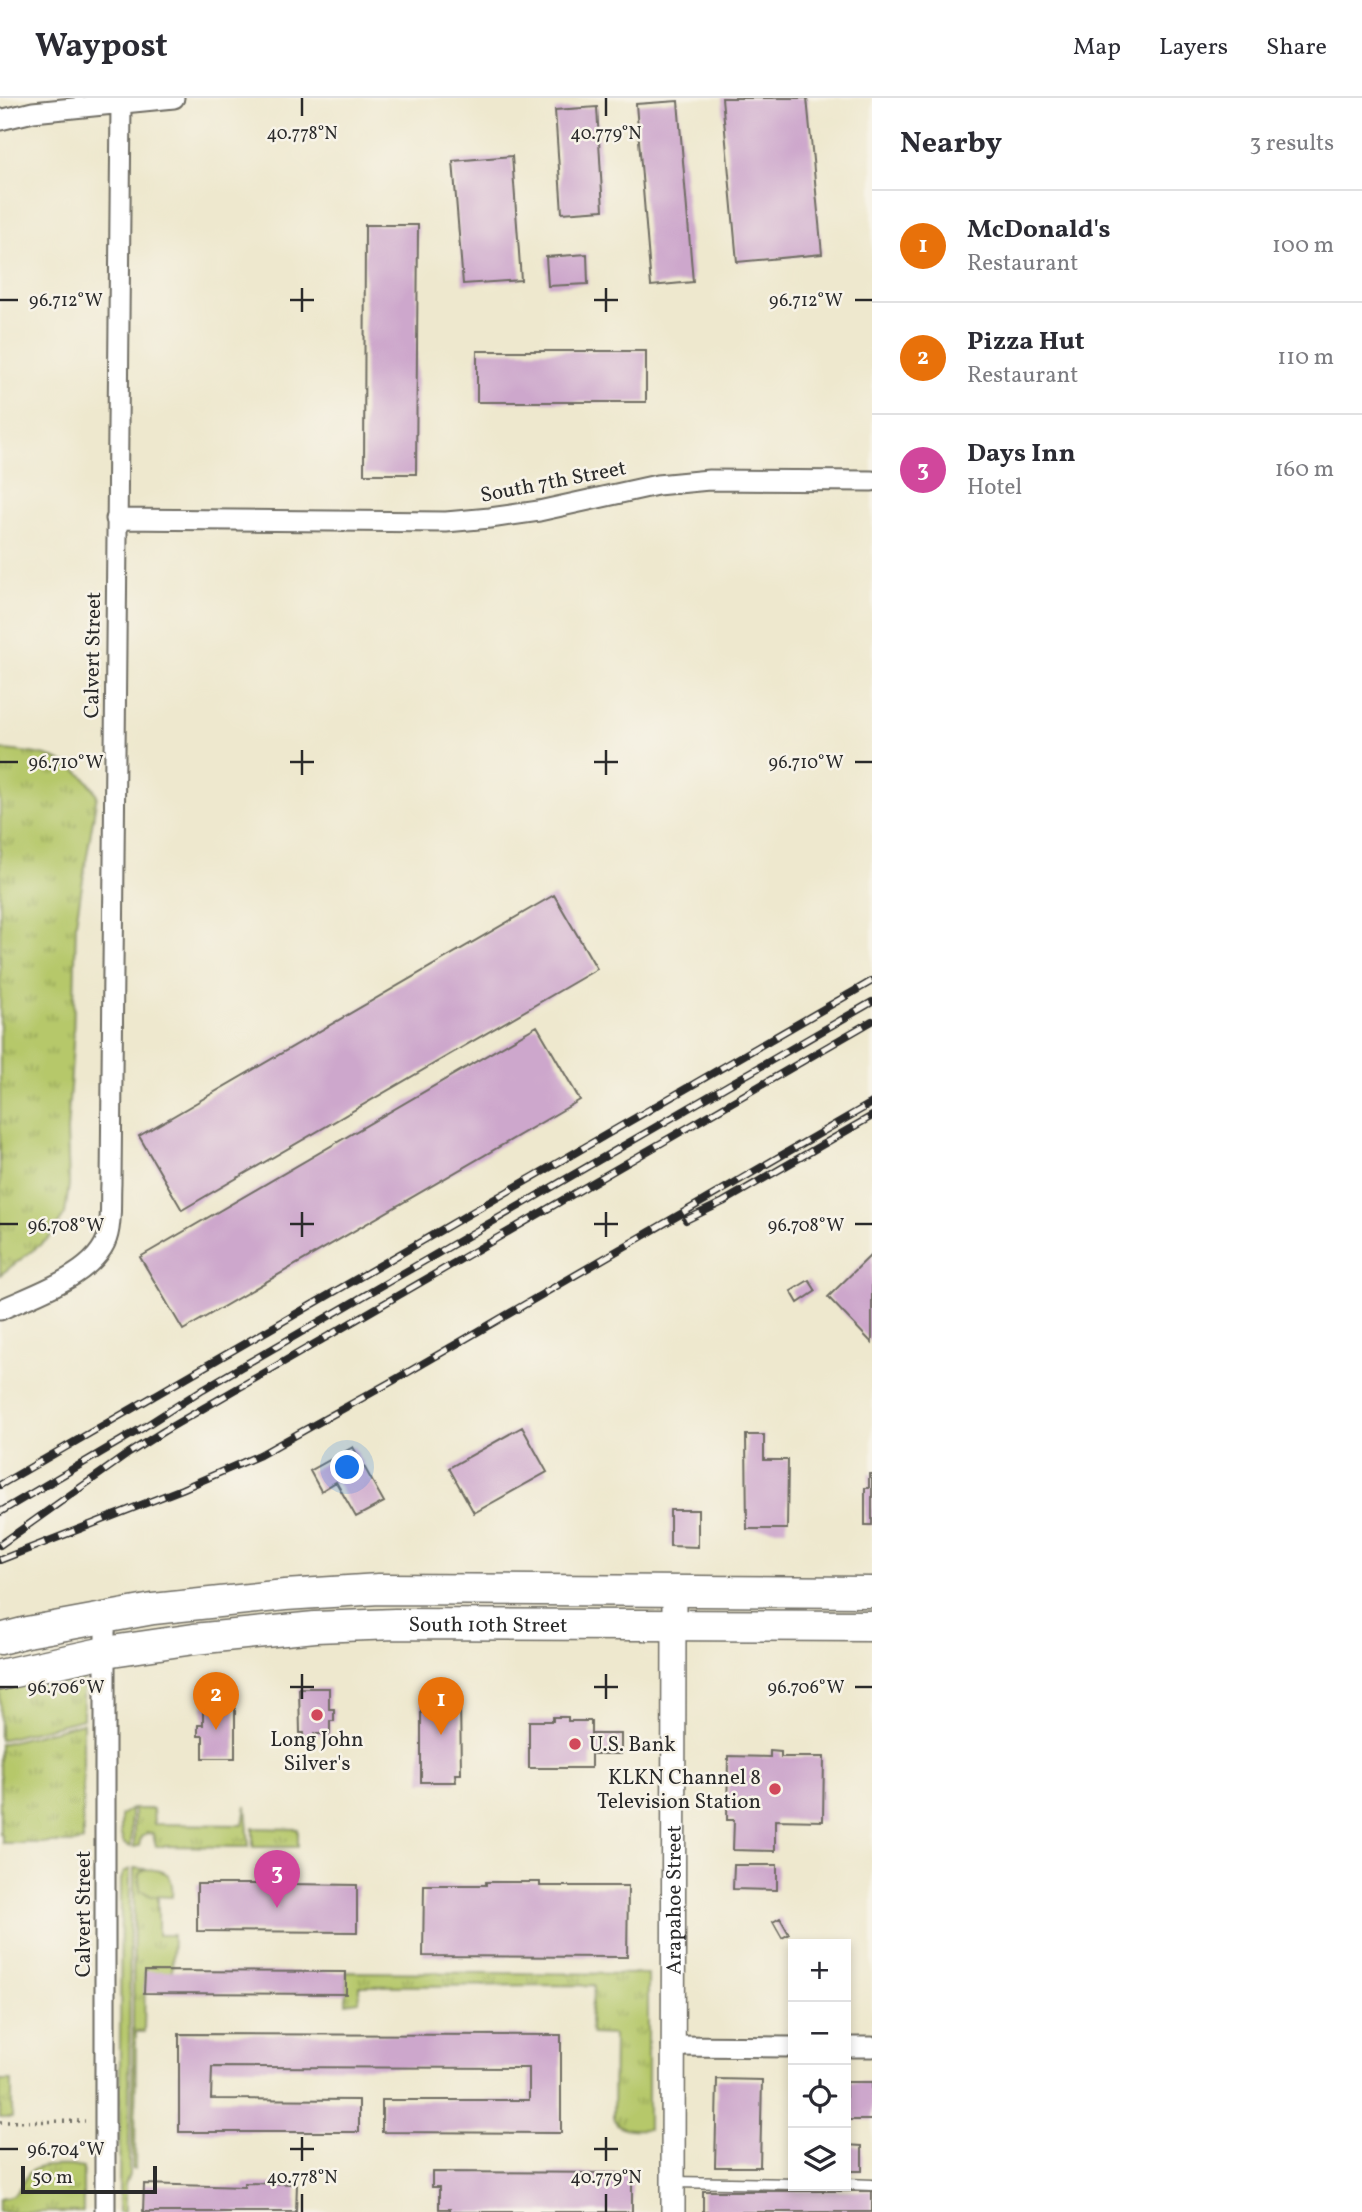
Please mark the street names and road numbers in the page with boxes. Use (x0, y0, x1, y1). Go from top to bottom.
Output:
street label: South 7th Street (478, 454, 629, 511)
street label: Calvert Street (78, 591, 109, 719)
street label: South 10th Street (408, 1611, 567, 1641)
street label: Arapahoe Street (660, 1825, 690, 1975)
street label: Calvert Street (70, 1851, 99, 1977)

